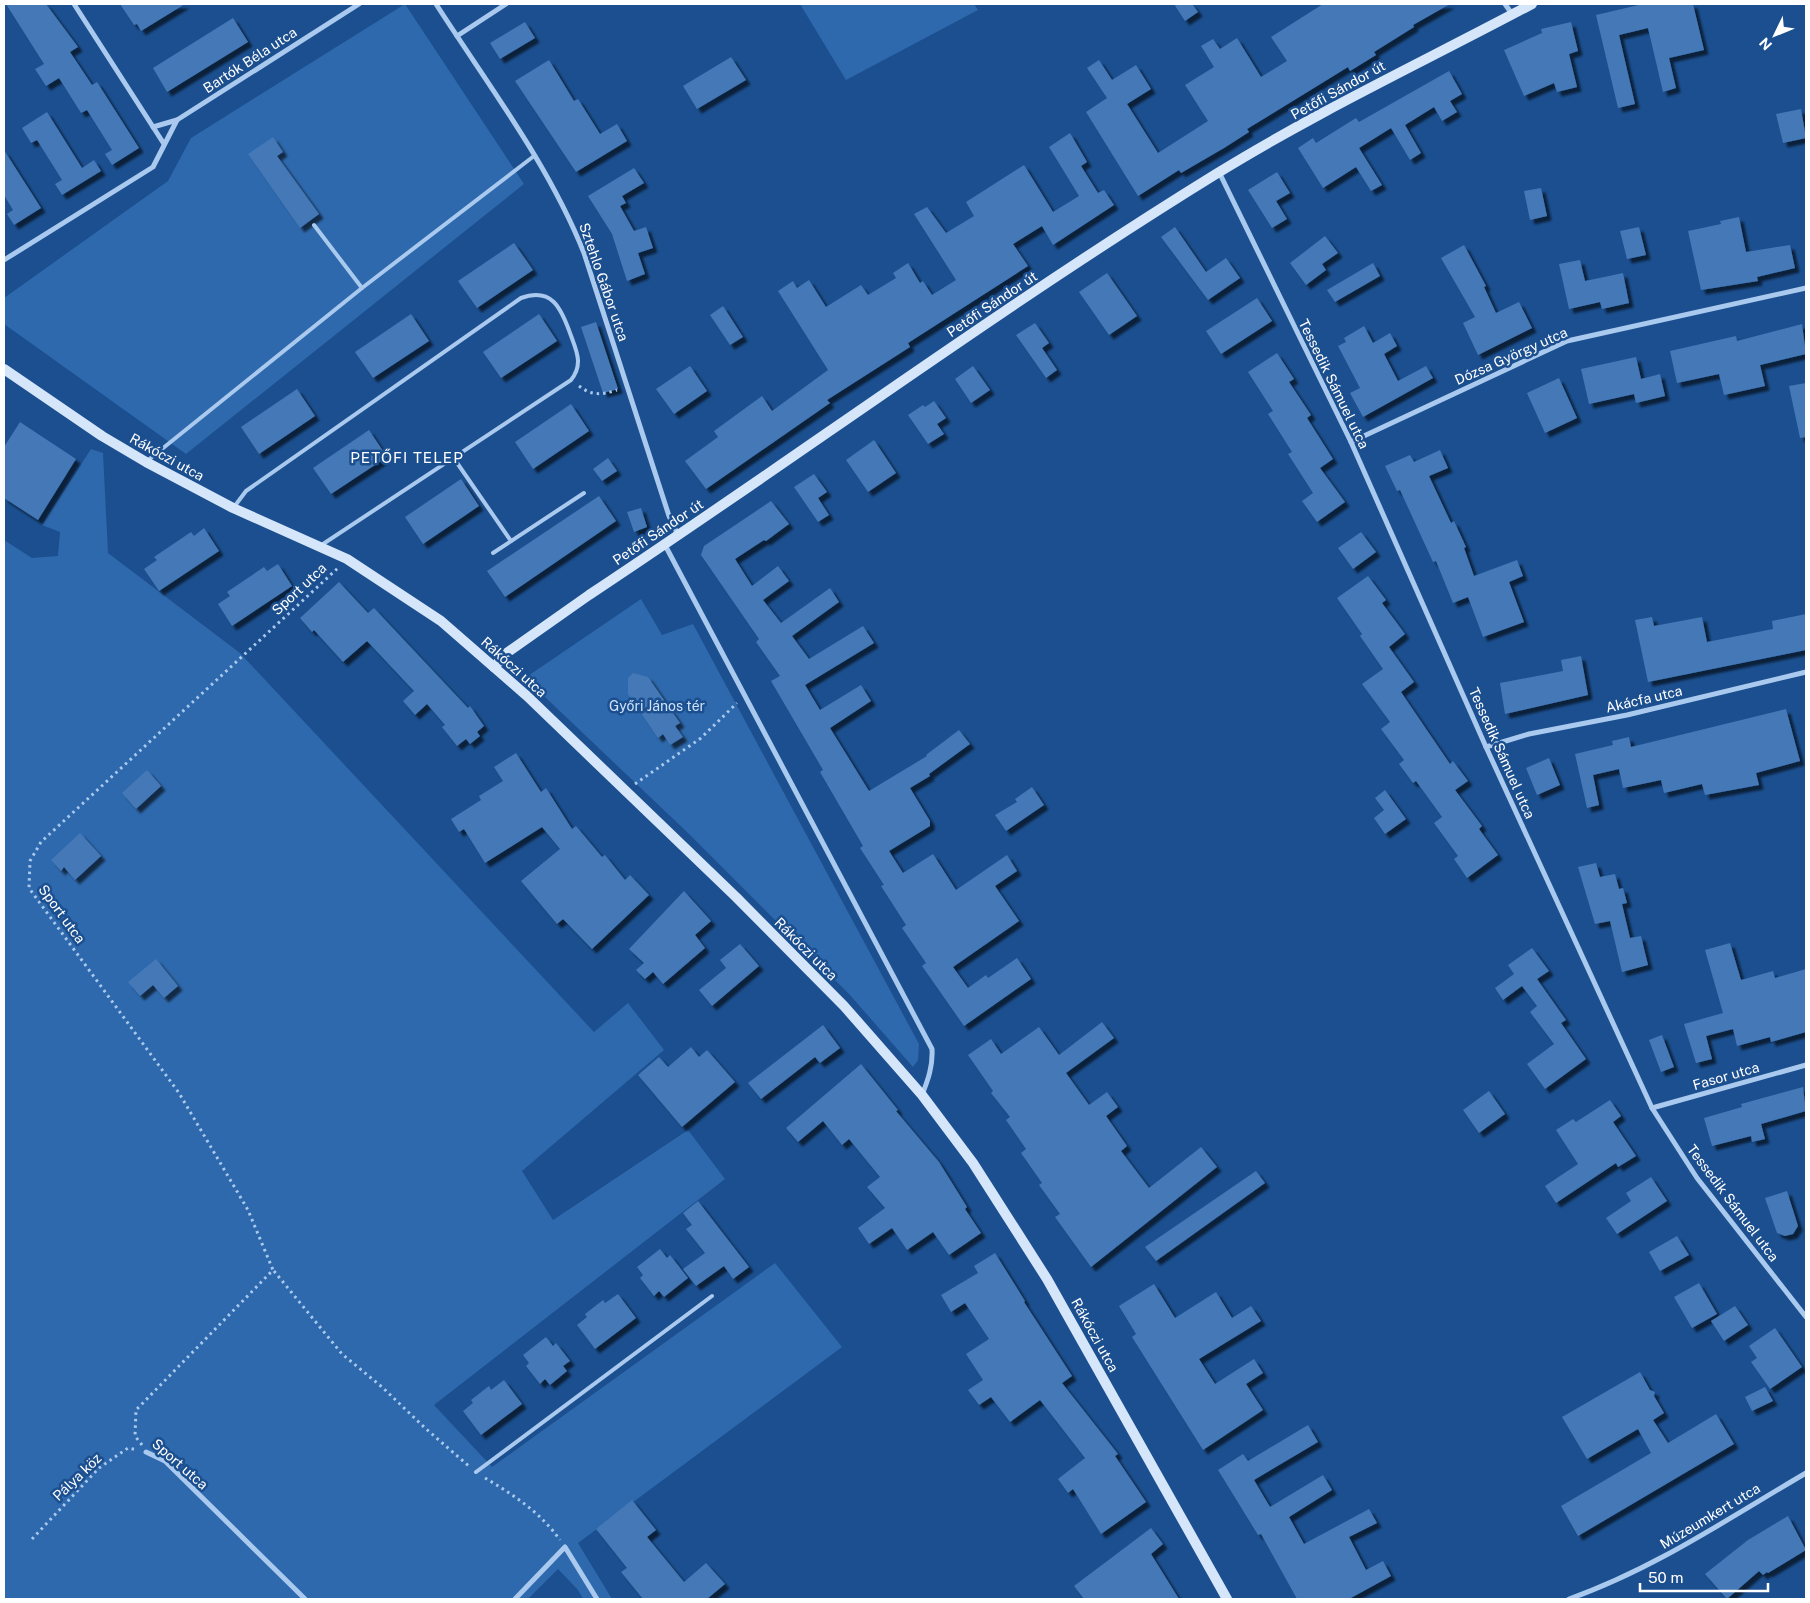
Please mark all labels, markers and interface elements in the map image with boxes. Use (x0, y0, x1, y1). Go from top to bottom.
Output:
north arrow (1750, 10, 1800, 60)
street label: Bartók Béla utca (200, 24, 300, 96)
text: N (1756, 34, 1775, 53)
street label: Petőfi Sándor út (1288, 57, 1388, 123)
street label: Sztehlo Gábor utca (576, 221, 632, 343)
street label: Petőfi Sándor út (944, 268, 1040, 340)
street label: Tessedik Sámuel utca (1296, 317, 1372, 451)
street label: Dózsa György utca (1452, 324, 1570, 388)
street label: Rákóczi utca (127, 430, 207, 484)
district label: PETŐFI TELEP (350, 448, 464, 466)
street label: Petőfi Sándor út (610, 496, 706, 568)
street label: Sport utca (269, 560, 329, 618)
street label: Rákóczi utca (478, 634, 550, 700)
street label: Akácfa utca (1604, 682, 1684, 716)
street label: Tessedik Sámuel utca (1466, 685, 1538, 821)
park label: Győri János tér (609, 698, 705, 714)
street label: Sport utca (35, 882, 89, 946)
street label: Rákóczi utca (771, 914, 841, 984)
street label: Fasor utca (1691, 1059, 1761, 1093)
street label: Tessedik Sámuel utca (1684, 1141, 1782, 1265)
street label: Rákóczi utca (1068, 1295, 1122, 1375)
street label: Sport utca (149, 1436, 211, 1492)
street label: Pálya köz (50, 1450, 105, 1504)
street label: Múzeumkert utca (1657, 1480, 1763, 1552)
scale bar (1640, 1560, 1768, 1592)
text: 50 m (1648, 1569, 1683, 1586)

